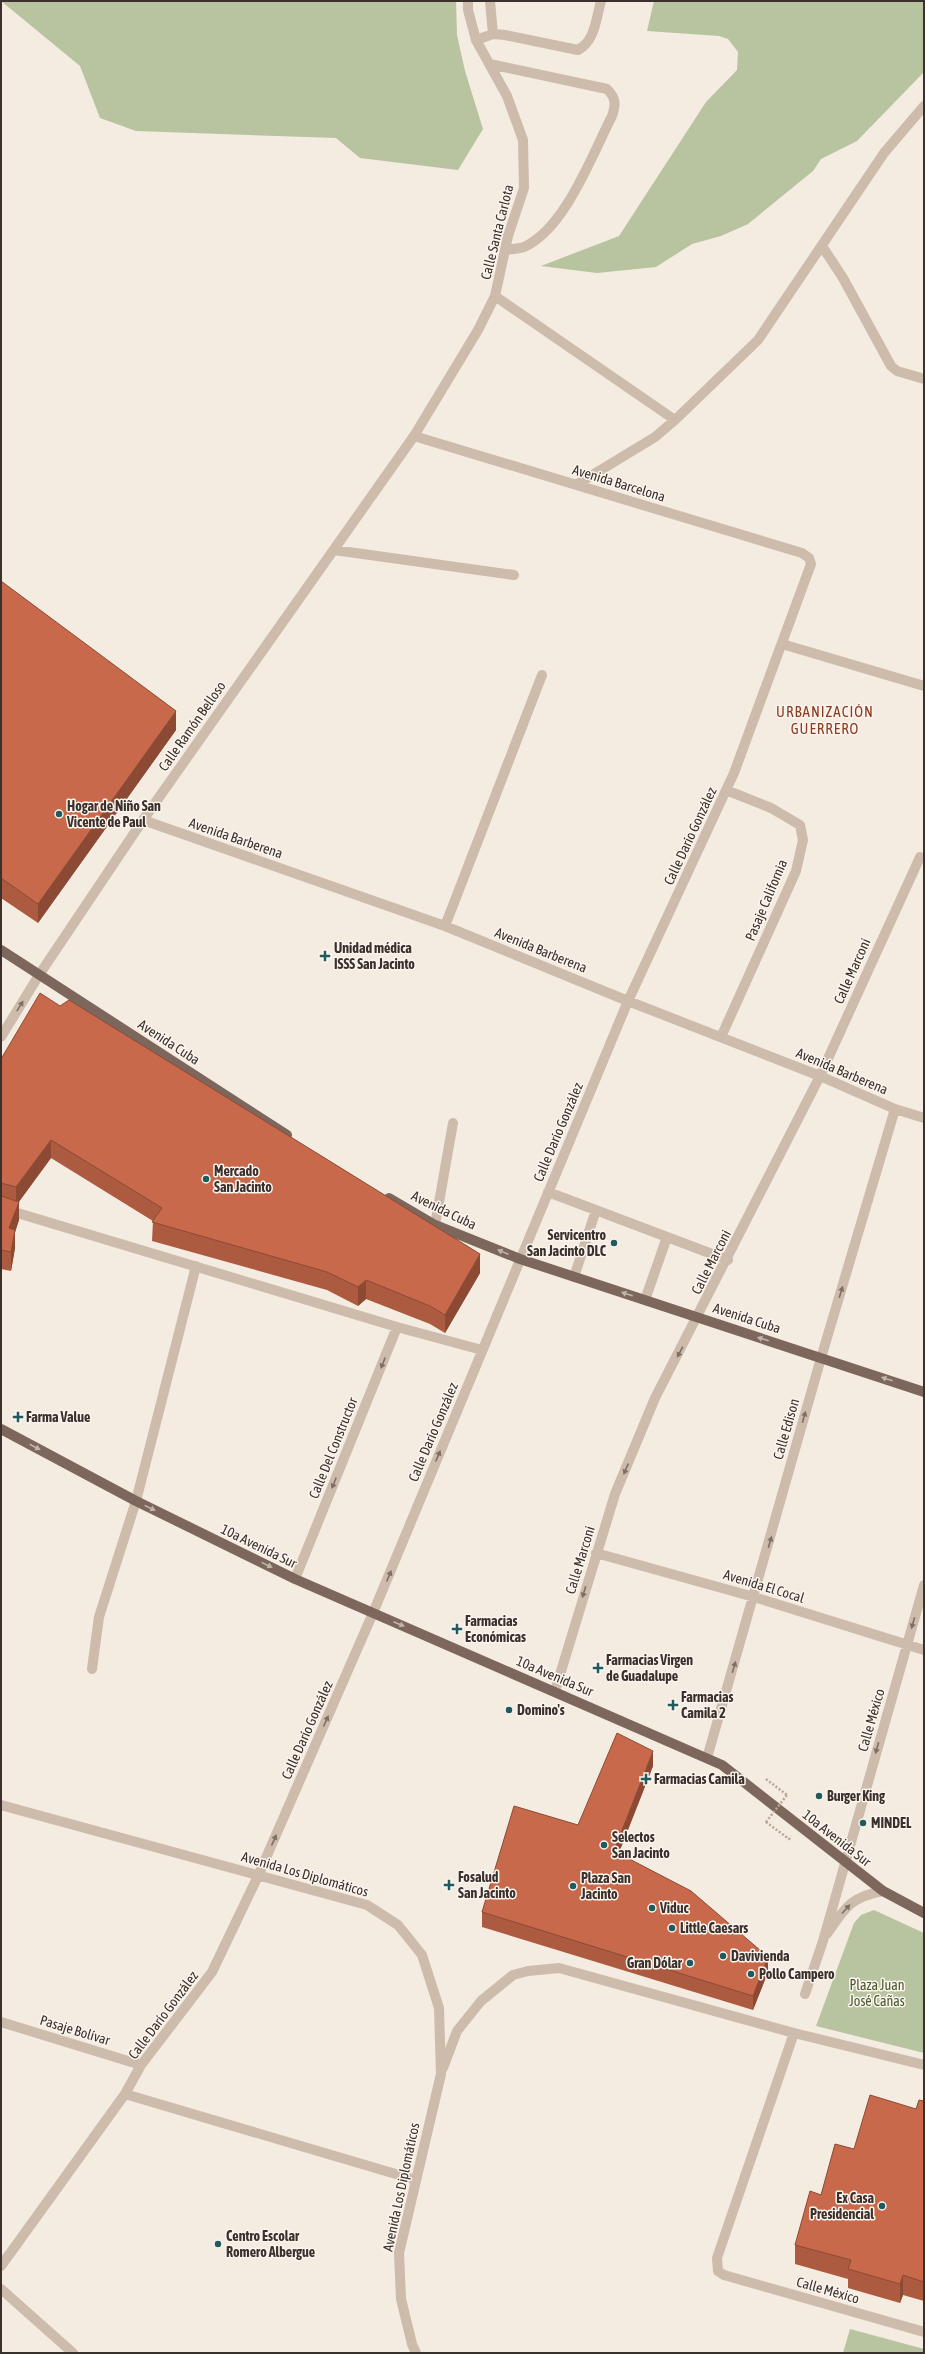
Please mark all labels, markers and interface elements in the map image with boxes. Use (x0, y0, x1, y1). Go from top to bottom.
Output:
street label: Calle Santa Carlota (477, 183, 517, 281)
street label: Avenida Barcelona (571, 461, 667, 505)
street label: Calle Ramón Belloso (155, 678, 229, 774)
district label: URBANIZACIÓN GUERRERO (776, 703, 874, 737)
street label: Calle Darío González (660, 785, 720, 887)
place label: Hogar de Niño San Vicente de Paul (66, 798, 161, 830)
marker: Hogar de Niño San Vicente de Paul (54, 809, 64, 819)
street label: Avenida Barberena (187, 814, 285, 862)
street label: Pasaje California (742, 857, 790, 943)
street label: Avenida Barberena (493, 924, 589, 976)
street label: Calle Marconi (830, 936, 874, 1006)
place label: Unidad médica ISSS San Jacinto (334, 940, 415, 972)
marker: Unidad médica ISSS San Jacinto (319, 950, 331, 962)
one-way arrow (16, 1001, 24, 1011)
street label: Avenida Cuba (135, 1016, 203, 1068)
street label: Avenida Barberena (794, 1044, 890, 1098)
street label: Calle Darío González (530, 1080, 586, 1184)
place label: Mercado San Jacinto (214, 1163, 272, 1195)
marker: Mercado San Jacinto (201, 1174, 211, 1184)
street label: Avenida Cuba (409, 1187, 479, 1233)
place label: Servicentro San Jacinto DLC (527, 1227, 607, 1259)
street label: Calle Marconi (688, 1227, 734, 1297)
marker: Servicentro San Jacinto DLC (609, 1238, 619, 1248)
one-way arrow (497, 1249, 509, 1255)
one-way arrow (838, 1286, 844, 1298)
one-way arrow (620, 1290, 632, 1296)
street label: Avenida Cuba (711, 1300, 783, 1336)
one-way arrow (757, 1336, 769, 1342)
one-way arrow (677, 1346, 684, 1357)
one-way arrow (379, 1357, 385, 1369)
one-way arrow (881, 1376, 893, 1382)
street label: Calle Darío González (405, 1380, 461, 1484)
street label: Calle Del Constructor (305, 1394, 361, 1501)
street label: Calle Edison (770, 1397, 802, 1461)
place label: Farma Value (26, 1409, 90, 1425)
one-way arrow (802, 1410, 808, 1423)
marker: Farma Value (13, 1412, 23, 1422)
one-way arrow (30, 1444, 41, 1450)
one-way arrow (436, 1449, 442, 1461)
one-way arrow (622, 1464, 628, 1476)
one-way arrow (330, 1478, 336, 1490)
one-way arrow (145, 1505, 156, 1511)
street label: 10a Avenida Sur (219, 1521, 300, 1572)
street label: Calle Marconi (562, 1524, 598, 1596)
one-way arrow (767, 1536, 773, 1548)
one-way arrow (261, 1562, 273, 1568)
street label: Avenida El Cocal (722, 1566, 807, 1606)
one-way arrow (386, 1569, 392, 1581)
one-way arrow (581, 1587, 587, 1599)
place label: Farmacias Económicas (465, 1613, 526, 1645)
one-way arrow (910, 1617, 916, 1629)
one-way arrow (393, 1621, 405, 1627)
marker: Farmacias Económicas (452, 1624, 462, 1634)
place label: Farmacias Virgen de Guadalupe (606, 1652, 693, 1684)
street label: 10a Avenida Sur (514, 1653, 597, 1700)
one-way arrow (731, 1661, 737, 1673)
marker: Farmacias Virgen de Guadalupe (593, 1663, 603, 1673)
street label: Calle Darío González (278, 1678, 336, 1782)
street label: Calle México (854, 1687, 888, 1753)
place label: Farmacias Camila 2 (681, 1689, 734, 1721)
marker: Farmacias Camila 2 (668, 1700, 678, 1710)
place label: Domino's (517, 1702, 565, 1718)
marker: Domino's (504, 1705, 514, 1715)
one-way arrow (323, 1715, 329, 1726)
one-way arrow (874, 1742, 880, 1754)
place label: Farmacias Camila (654, 1771, 745, 1787)
marker: Farmacias Camila (641, 1774, 651, 1784)
place label: Burger King (827, 1788, 886, 1804)
marker: Burger King (814, 1791, 824, 1801)
street label: 10a Avenida Sur (800, 1806, 875, 1870)
place label: MINDEL (871, 1815, 912, 1831)
marker: MINDEL (858, 1818, 868, 1828)
place label: Selectos San Jacinto (612, 1829, 670, 1861)
one-way arrow (271, 1834, 277, 1845)
marker: Selectos San Jacinto (599, 1840, 609, 1850)
street label: Avenida Los Diplomáticos (240, 1848, 370, 1900)
place label: Fosalud San Jacinto (458, 1869, 516, 1901)
place label: Plaza San Jacinto (580, 1870, 631, 1902)
marker: Fosalud San Jacinto (443, 1879, 455, 1891)
marker: Plaza San Jacinto (568, 1881, 578, 1891)
place label: Viduc (659, 1900, 689, 1916)
marker: Viduc (647, 1903, 657, 1913)
one-way arrow (841, 1904, 850, 1914)
place label: Little Caesars (680, 1920, 748, 1936)
marker: Little Caesars (667, 1923, 677, 1933)
place label: Davivienda (731, 1948, 790, 1964)
marker: Davivienda (718, 1951, 728, 1961)
place label: Gran Dólar (627, 1955, 683, 1971)
marker: Gran Dólar (685, 1958, 695, 1968)
place label: Pollo Campero (759, 1966, 835, 1982)
street label: Calle Darío González (125, 1968, 201, 2062)
marker: Pollo Campero (746, 1969, 756, 1979)
park label: Plaza Juan José Cañas (849, 1977, 905, 2009)
street label: Pasaje Bolívar (38, 2012, 113, 2048)
street label: Avenida Los Diplomáticos (380, 2121, 422, 2253)
place label: Ex Casa Presidencial (810, 2190, 874, 2222)
marker: Ex Casa Presidencial (877, 2201, 887, 2211)
place label: Centro Escolar Romero Albergue (226, 2228, 315, 2260)
marker: Centro Escolar Romero Albergue (213, 2239, 223, 2249)
street label: Calle México (795, 2273, 861, 2307)

